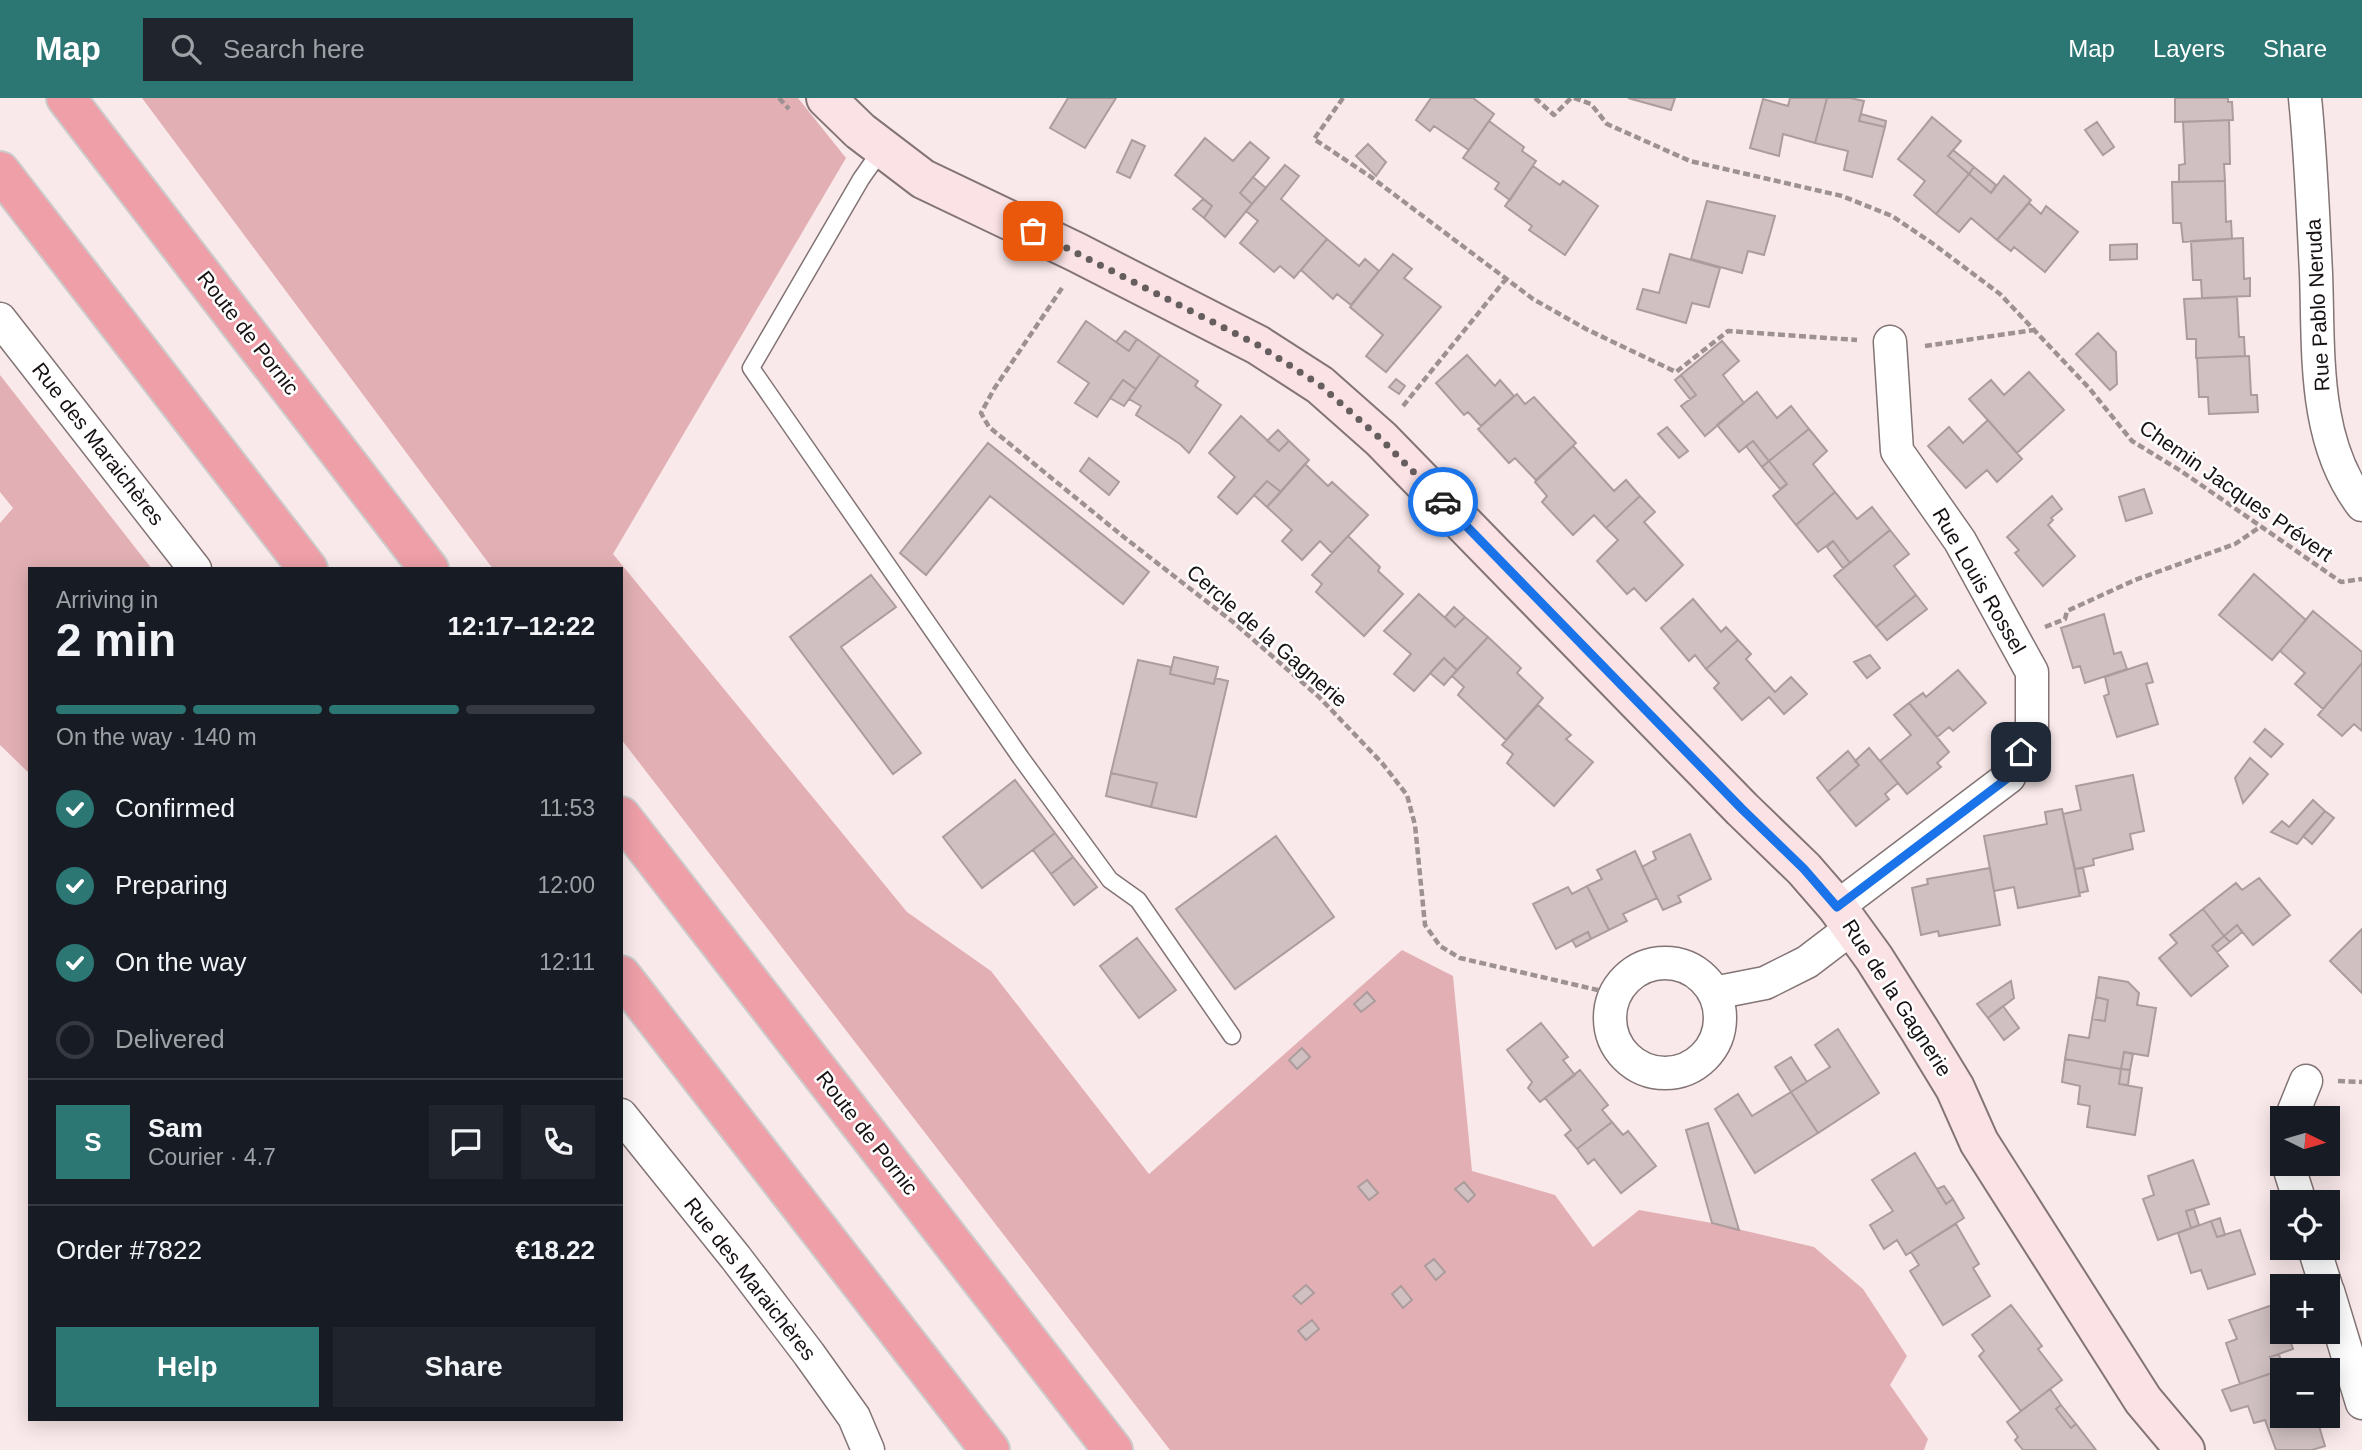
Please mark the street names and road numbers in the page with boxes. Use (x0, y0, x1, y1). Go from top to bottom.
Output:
street label: Rue Pablo Neruda (2301, 218, 2334, 392)
street label: Route de Pornic (193, 266, 304, 399)
street label: Rue des Maraichères (28, 358, 169, 529)
street label: Chemin Jacques Prévert (2136, 415, 2337, 566)
street label: Rue Louis Rossel (1928, 504, 2031, 658)
street label: Cercle de la Gagnerie (1183, 560, 1352, 711)
street label: Rue de la Gagnerie (1838, 915, 1957, 1080)
street label: Route de Pornic (812, 1066, 923, 1199)
street label: Rue des Maraichères (680, 1193, 821, 1364)

